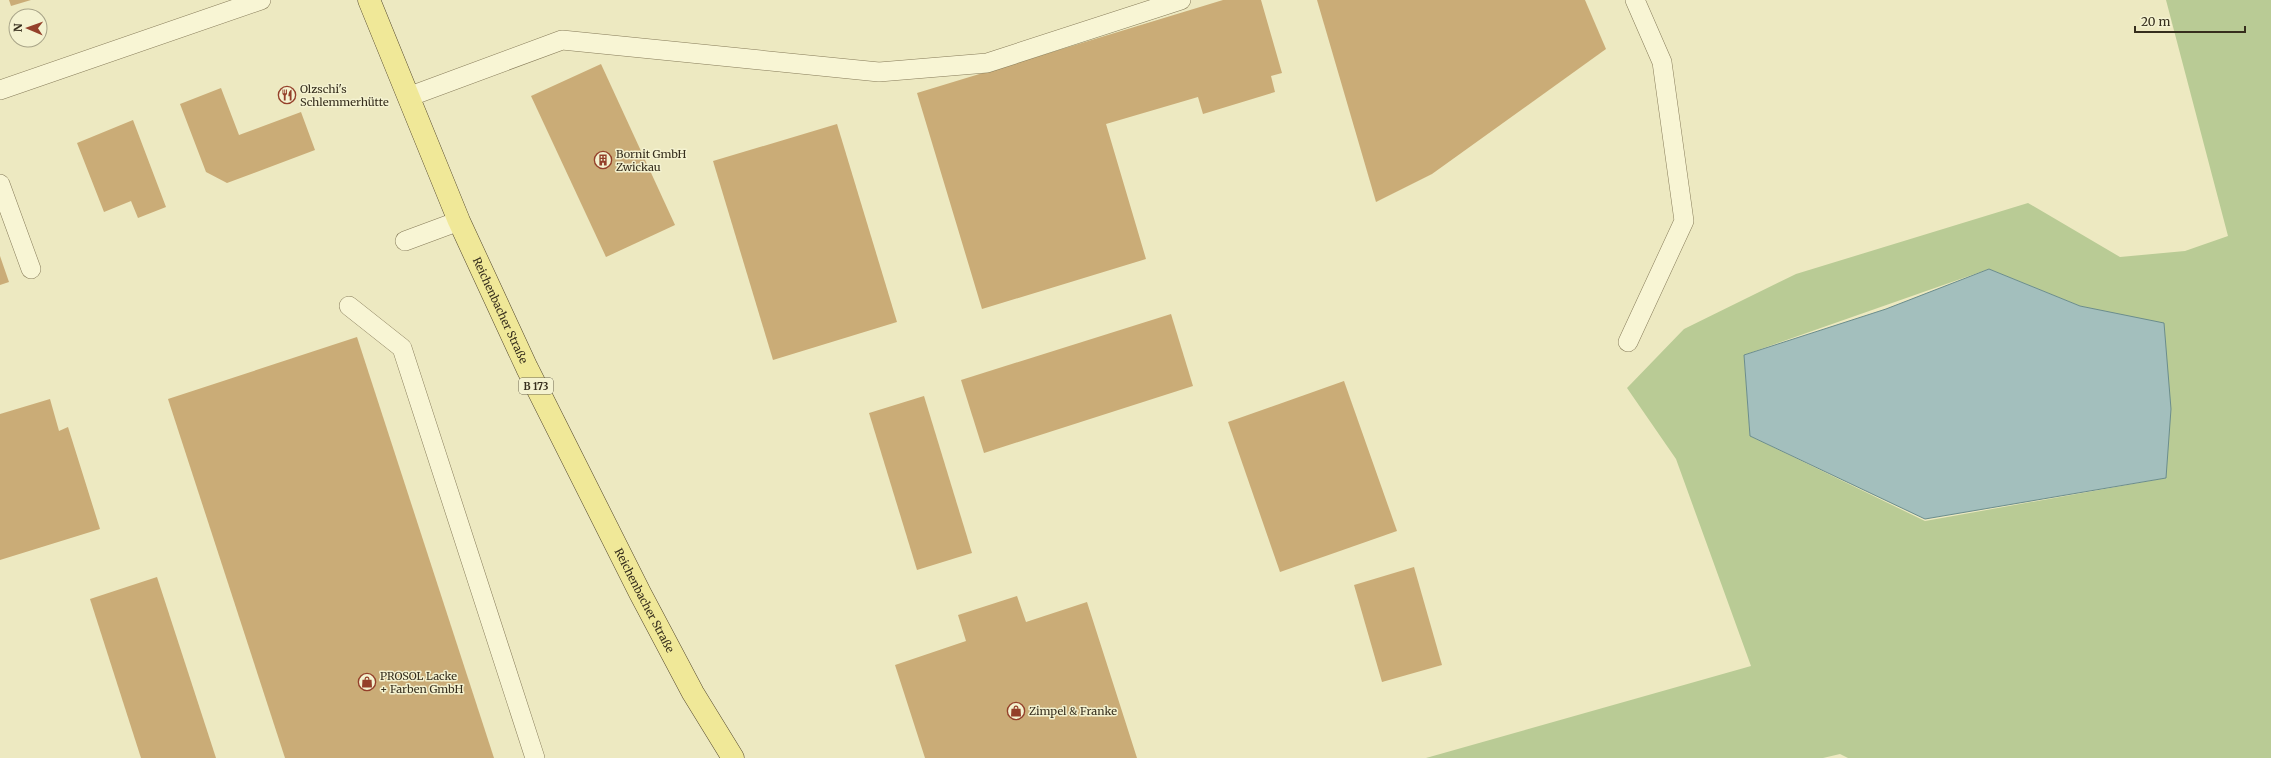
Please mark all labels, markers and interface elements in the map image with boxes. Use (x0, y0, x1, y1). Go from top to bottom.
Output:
north arrow (8, 8, 48, 48)
scale bar (2135, 8, 2245, 34)
text: 20 m (2141, 14, 2170, 29)
text: N (11, 23, 25, 32)
place label: Olzschi's Schlemmerhütte (300, 82, 389, 109)
restaurant icon: Olzschi's Schlemmerhütte (277, 85, 297, 105)
place label: Bornit GmbH Zwickau (616, 147, 687, 174)
building icon: Bornit GmbH Zwickau (593, 150, 613, 170)
street label: Reichenbacher Straße (470, 255, 531, 366)
road number: B 173 (519, 378, 553, 394)
street label: Reichenbacher Straße (612, 546, 677, 655)
place label: PROSOL Lacke + Farben GmbH (380, 669, 463, 696)
shop icon: PROSOL Lacke + Farben GmbH (357, 672, 377, 692)
shop icon: Zimpel & Franke (1006, 701, 1026, 721)
place label: Zimpel & Franke (1029, 704, 1117, 718)

